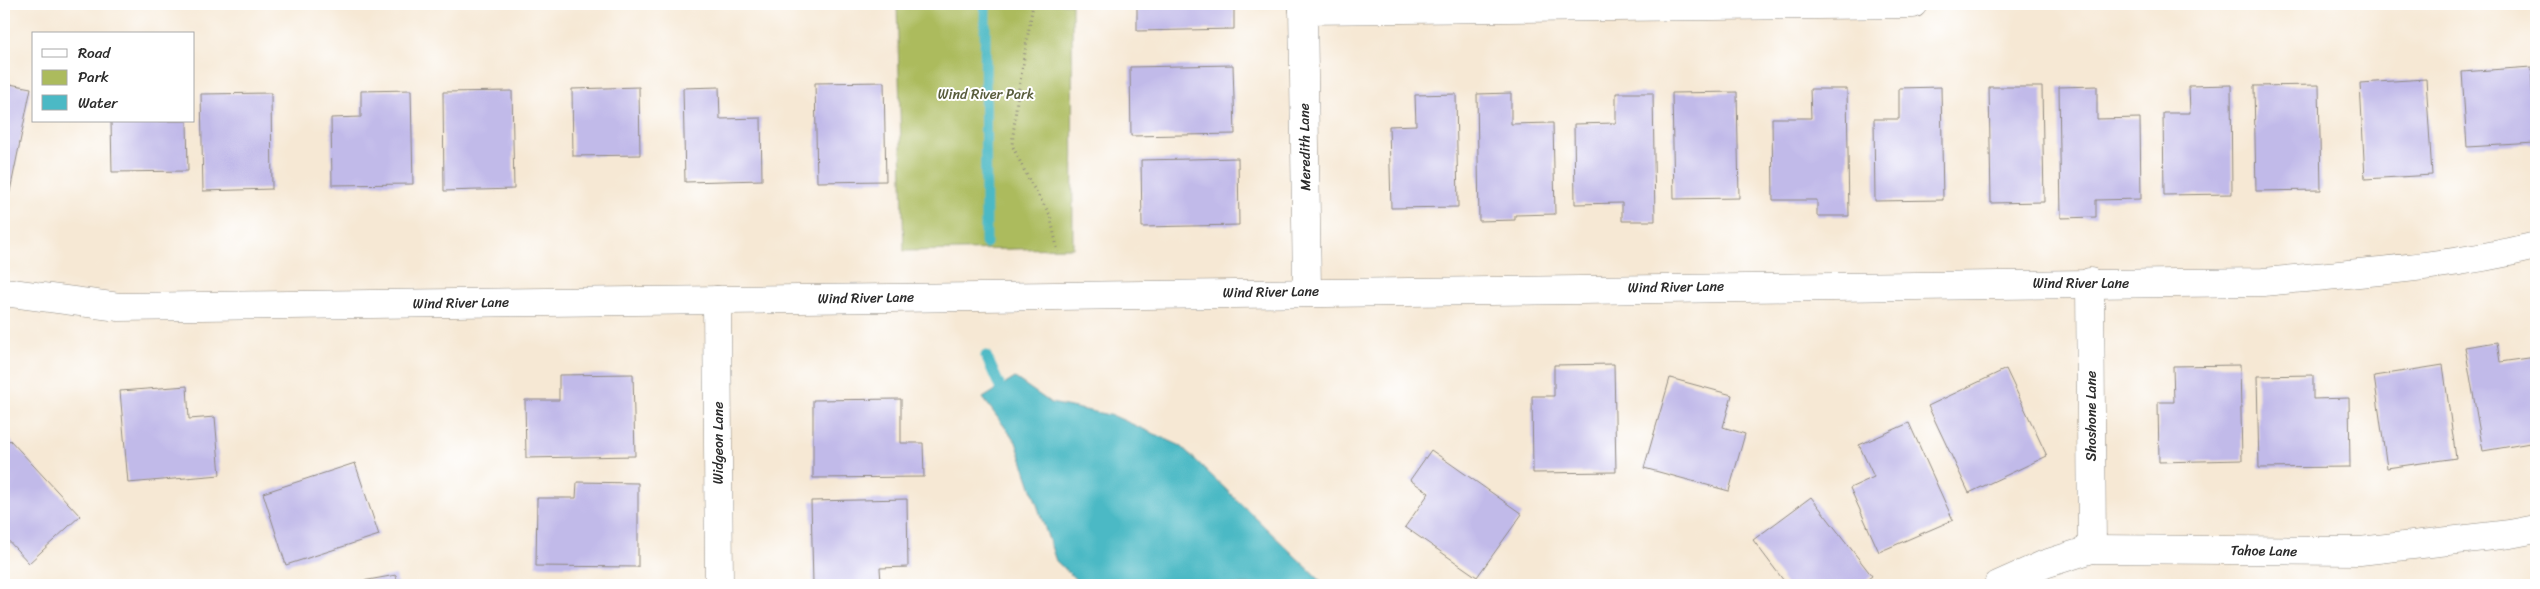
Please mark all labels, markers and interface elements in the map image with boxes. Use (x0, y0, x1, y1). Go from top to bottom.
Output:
legend (32, 32, 195, 122)
text: Road (78, 40, 111, 66)
text: Park (78, 64, 109, 90)
park label: Wind River Park (938, 82, 1034, 107)
text: Water (78, 90, 118, 116)
street label: Meredith Lane (1292, 103, 1318, 191)
street label: Wind River Lane (2033, 271, 2129, 296)
street label: Wind River Lane (1628, 274, 1724, 300)
street label: Wind River Lane (1223, 279, 1319, 305)
street label: Wind River Lane (818, 285, 914, 311)
street label: Wind River Lane (413, 290, 509, 316)
street label: Shoshone Lane (2079, 371, 2104, 461)
street label: Widgeon Lane (706, 402, 731, 484)
street label: Tahoe Lane (2230, 538, 2298, 564)

